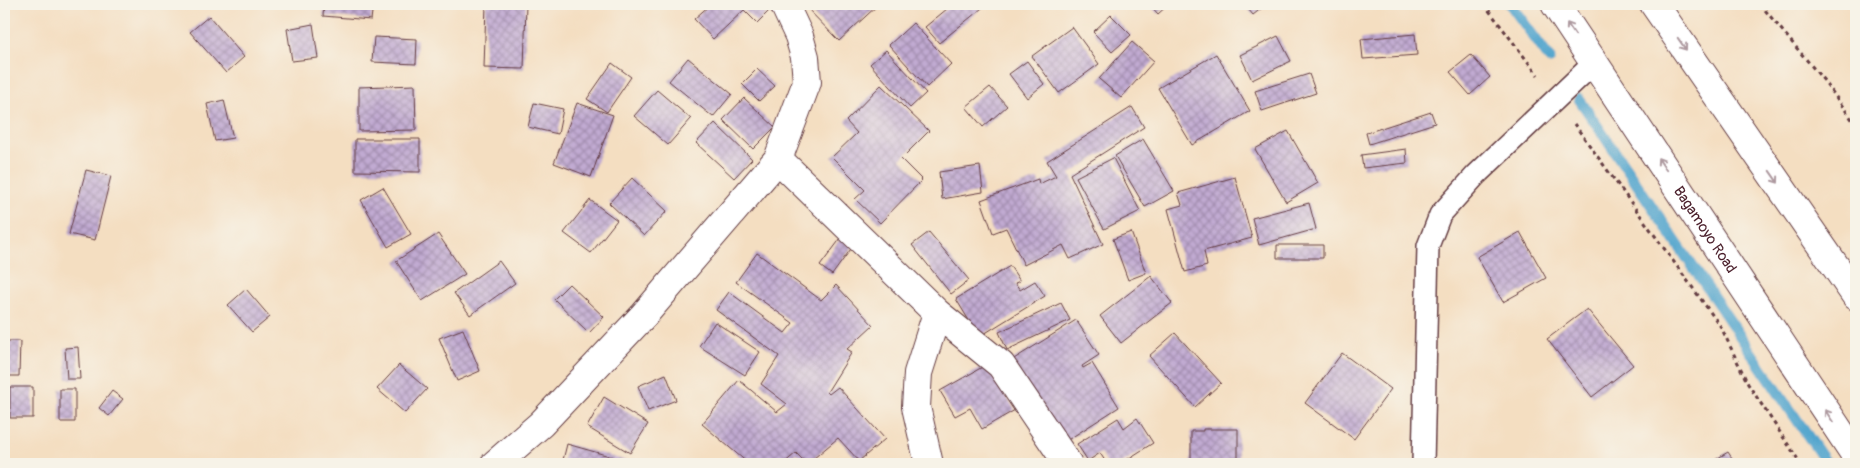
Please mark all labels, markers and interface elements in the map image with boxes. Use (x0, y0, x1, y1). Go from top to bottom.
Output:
one-way arrow (1566, 22, 1577, 36)
one-way arrow (1677, 37, 1687, 51)
one-way arrow (1656, 157, 1667, 171)
one-way arrow (1769, 170, 1779, 184)
street label: Bagamoyo Road (1669, 183, 1740, 277)
one-way arrow (1824, 409, 1834, 423)

